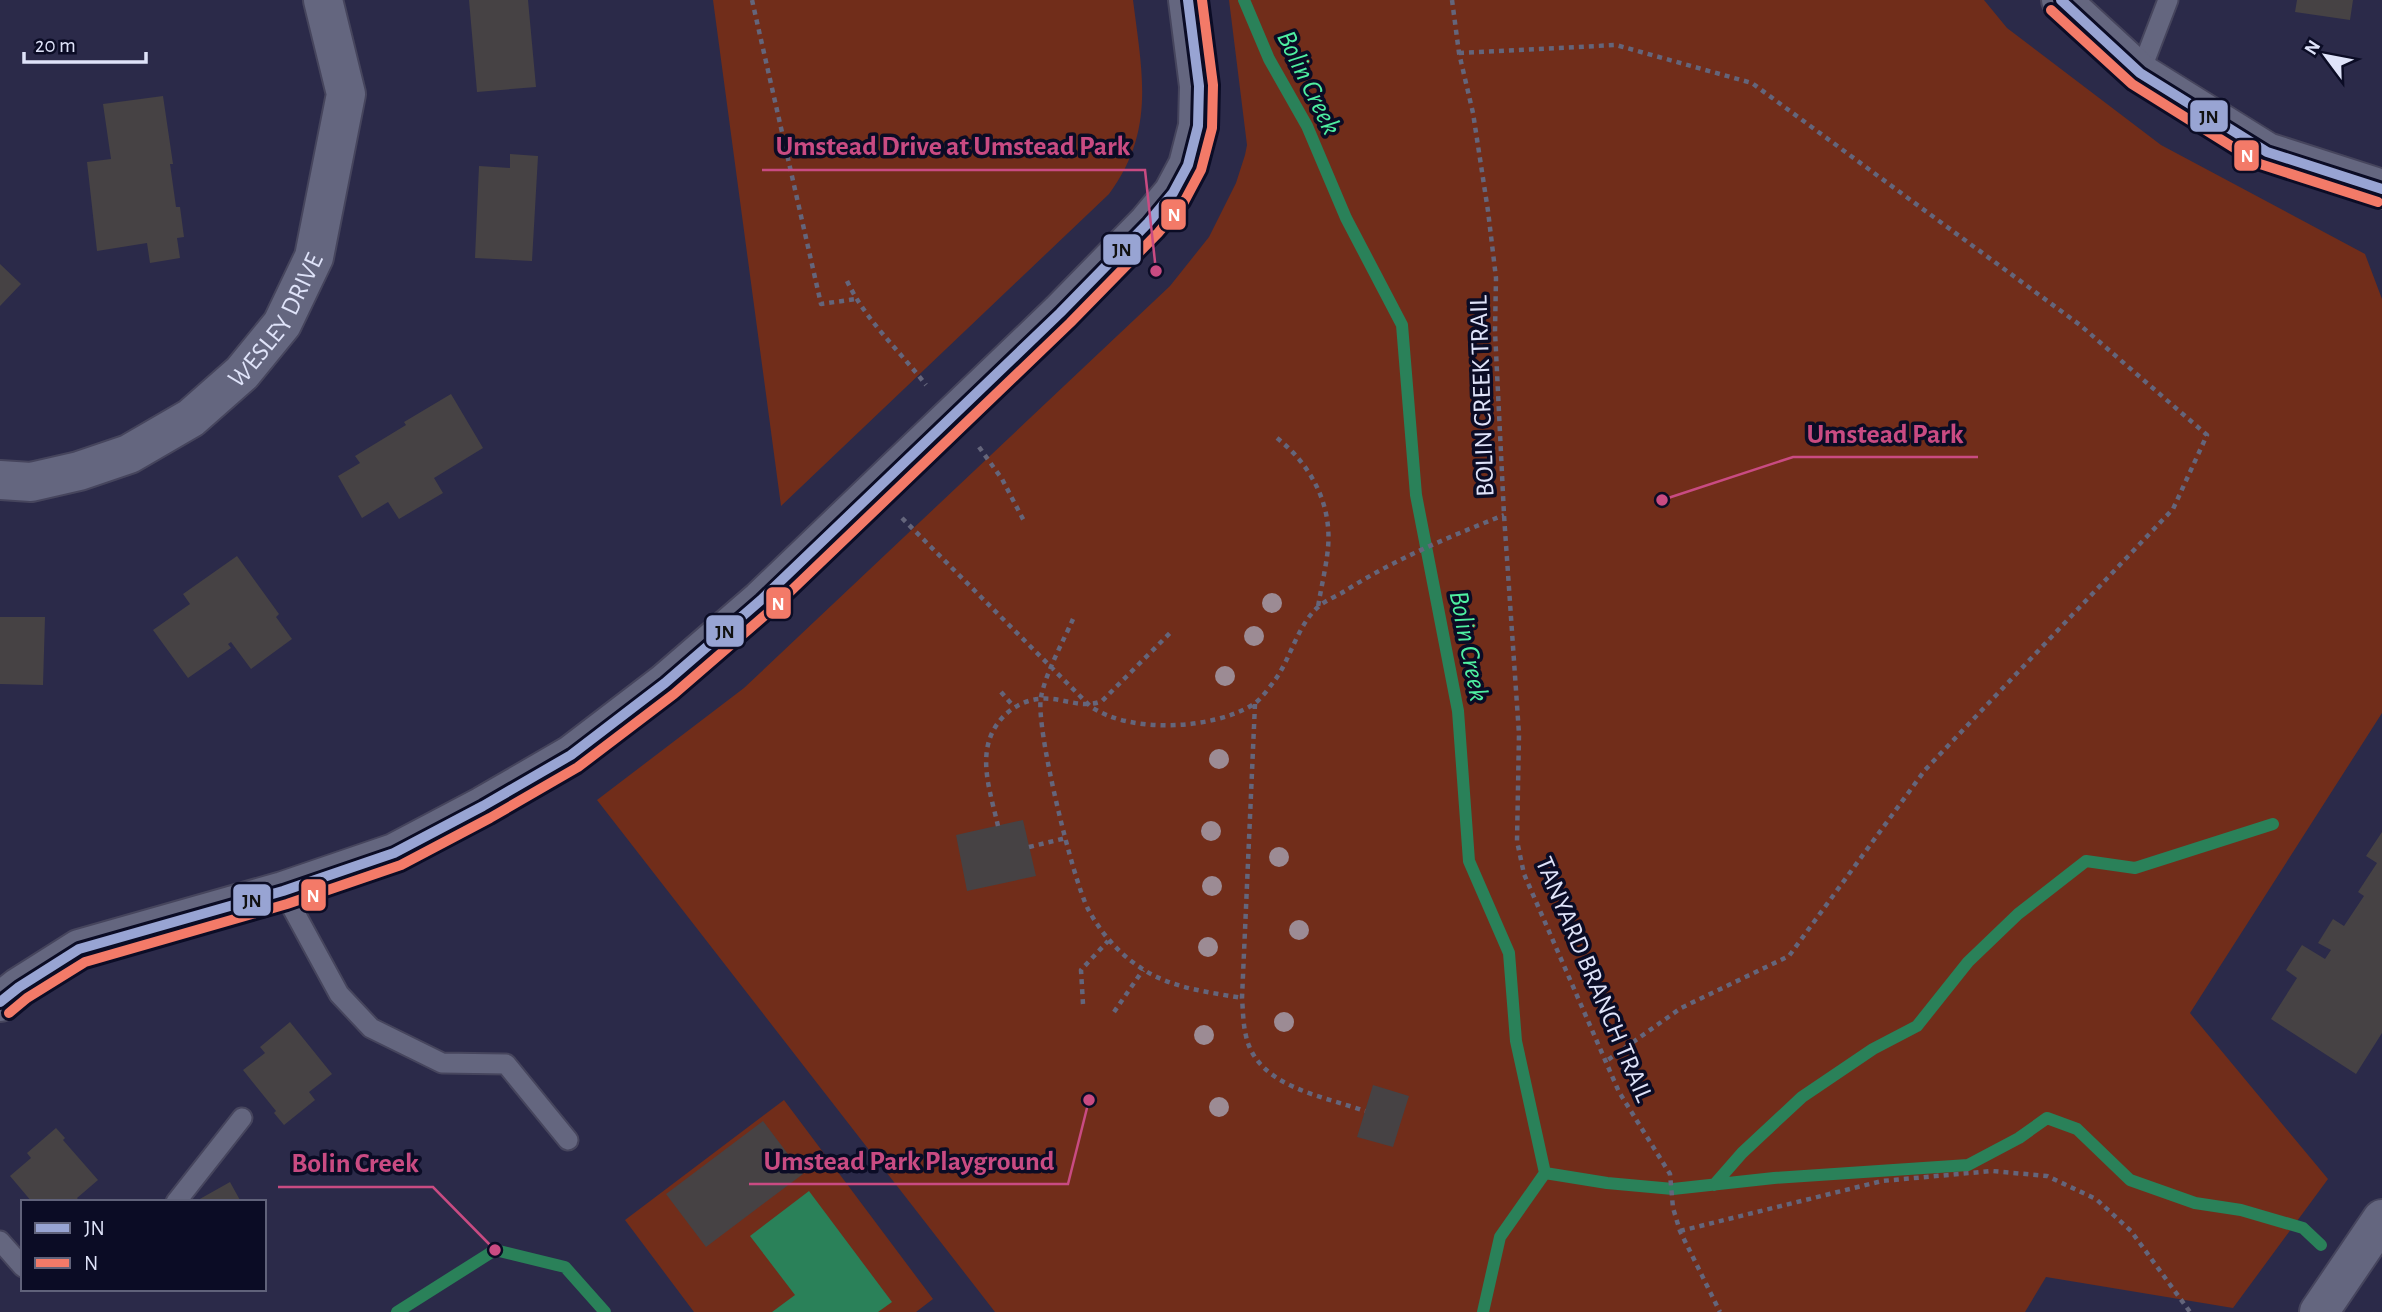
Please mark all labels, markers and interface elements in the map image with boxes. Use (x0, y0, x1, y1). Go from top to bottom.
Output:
scale bar (24, 21, 147, 65)
north arrow (2291, 21, 2361, 91)
water label: Bolin Creek (1271, 26, 1345, 140)
text: 20 m (35, 35, 76, 56)
text: N (2301, 37, 2324, 58)
line badge: JN (2189, 99, 2229, 133)
text: JN (2199, 108, 2219, 127)
callout: Umstead Drive at Umstead Park (762, 121, 1145, 170)
text: Umstead Drive at Umstead Park (776, 133, 1131, 161)
line badge: N (2233, 139, 2260, 172)
text: N (2240, 147, 2254, 166)
line badge: N (1160, 198, 1187, 231)
text: N (1167, 206, 1181, 225)
line badge: JN (1102, 233, 1142, 266)
text: JN (1112, 241, 1132, 260)
street label: WESLEY DRIVE (224, 249, 328, 393)
street label: BOLIN CREEK TRAIL (1465, 294, 1499, 497)
callout: Umstead Park (1793, 408, 1978, 457)
text: Umstead Park (1806, 421, 1964, 449)
line badge: N (765, 586, 792, 620)
water label: Bolin Creek (1444, 589, 1493, 704)
text: N (771, 595, 785, 614)
line badge: JN (705, 614, 745, 648)
text: JN (715, 623, 735, 642)
street label: TANYARD BRANCH TRAIL (1531, 853, 1658, 1106)
line badge: N (300, 878, 327, 912)
line badge: JN (232, 883, 272, 917)
text: N (306, 887, 320, 906)
text: JN (242, 892, 262, 911)
callout: Umstead Park Playground (749, 1135, 1068, 1184)
callout: Bolin Creek (278, 1138, 433, 1187)
text: Umstead Park Playground (763, 1148, 1055, 1176)
text: Bolin Creek (291, 1150, 419, 1178)
legend (21, 1200, 266, 1291)
text: JN (84, 1218, 105, 1239)
text: N (84, 1253, 98, 1274)

